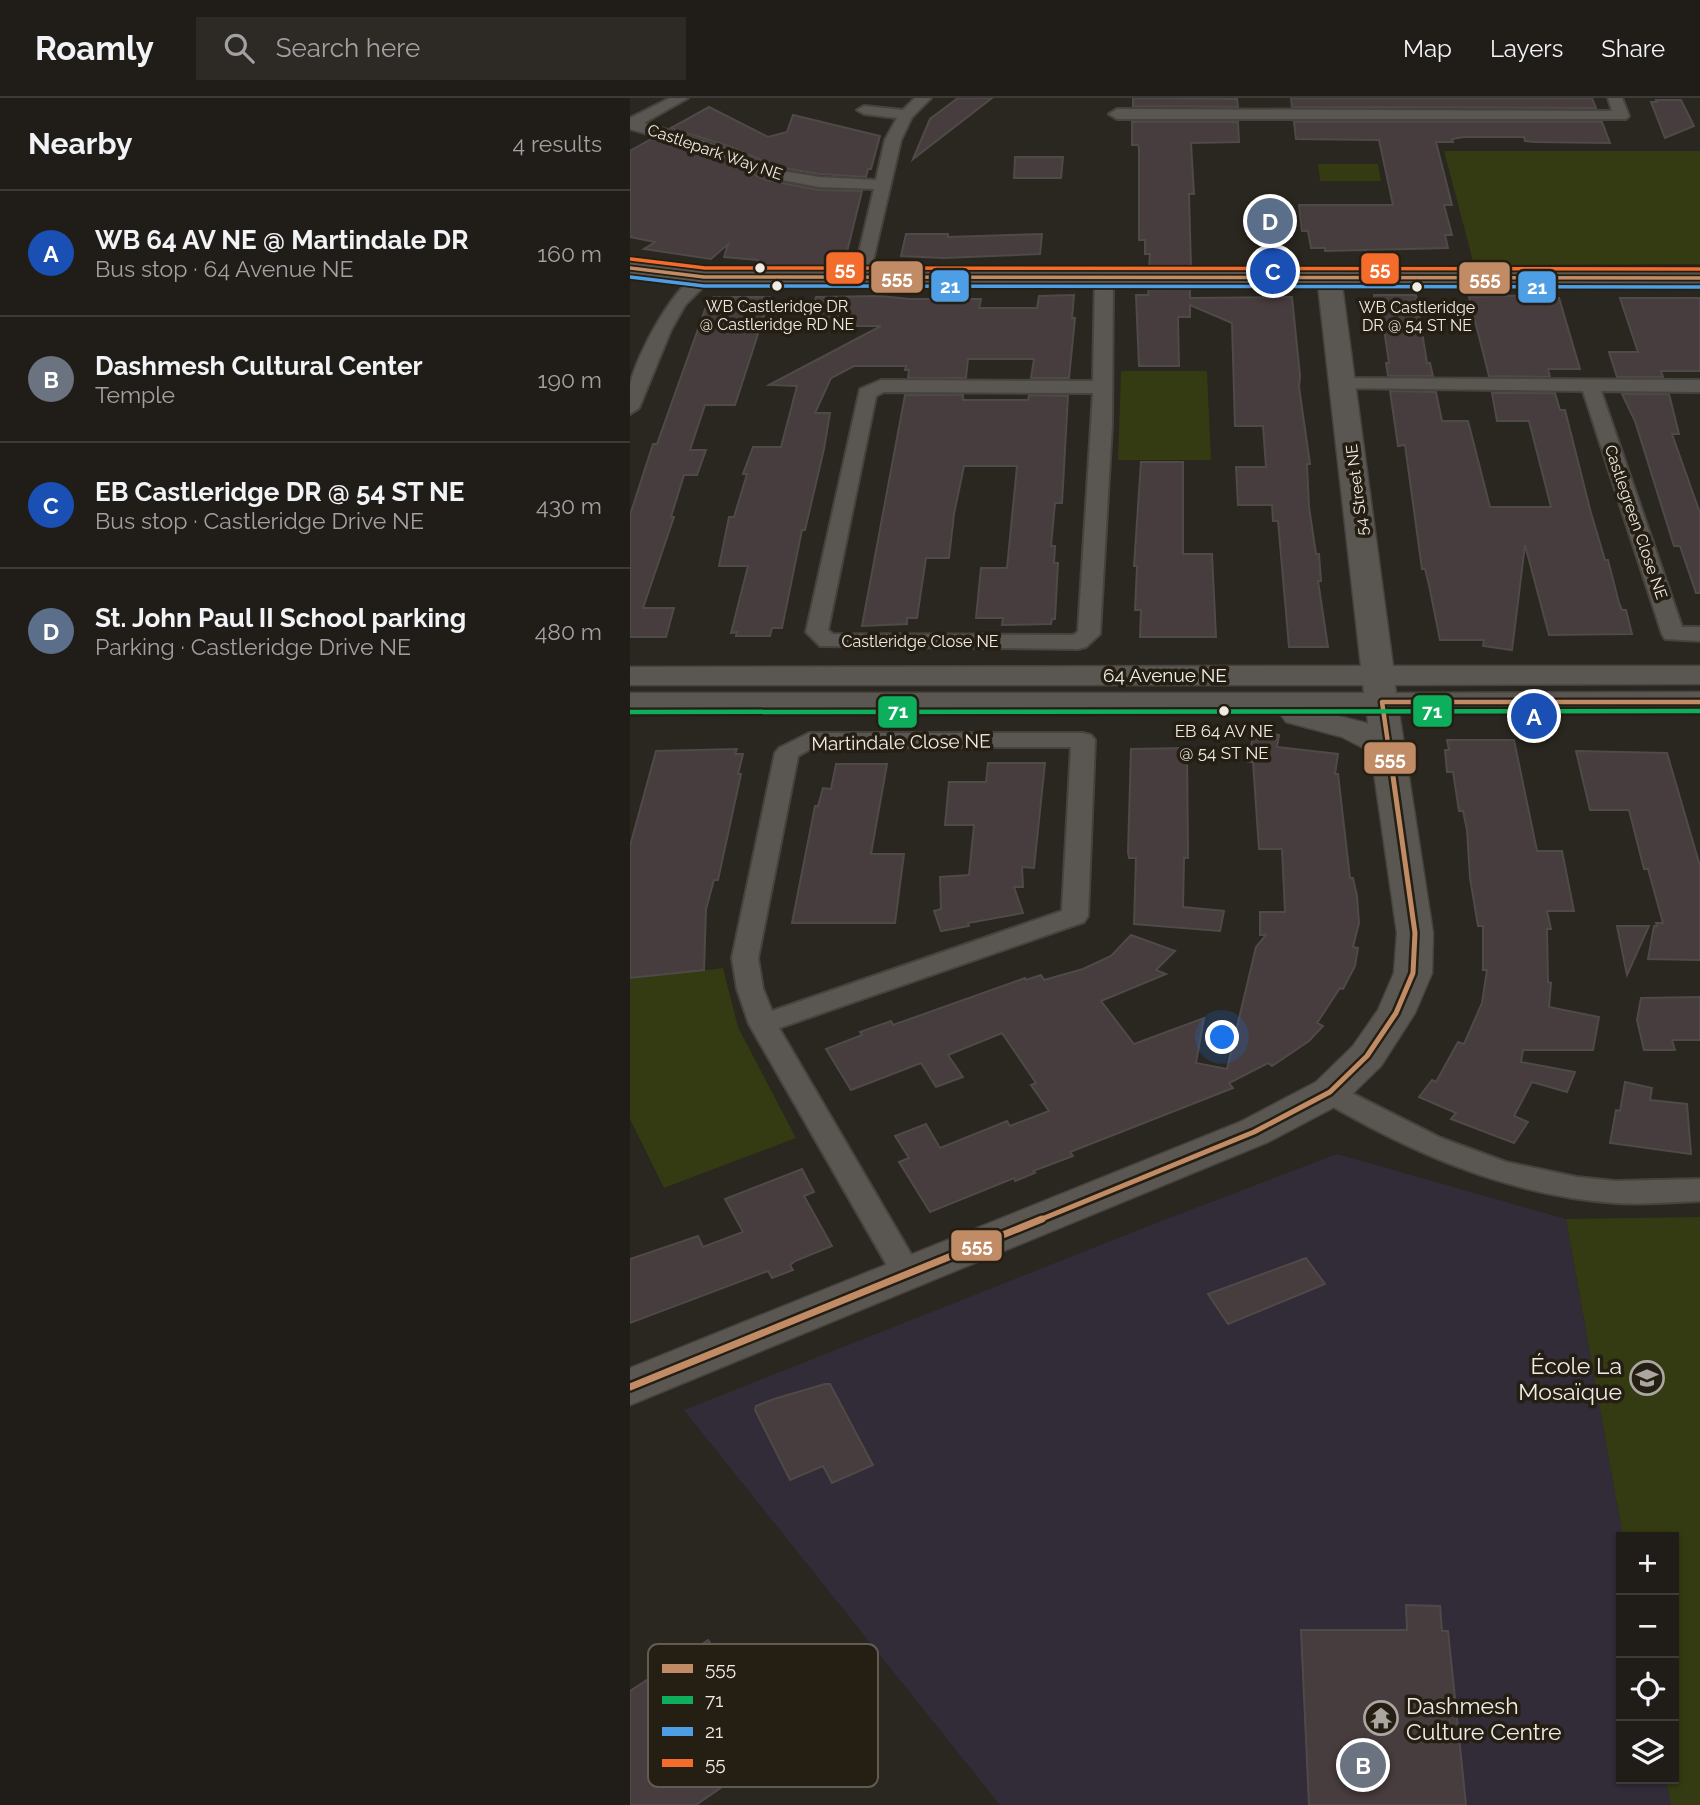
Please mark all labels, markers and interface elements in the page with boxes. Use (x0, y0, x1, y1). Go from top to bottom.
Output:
search box (196, 17, 686, 80)
text: Roamly (35, 29, 154, 68)
icon: search (220, 29, 258, 67)
text: Search here (276, 33, 420, 63)
text: Map (1403, 34, 1452, 63)
text: Layers (1490, 34, 1563, 63)
text: Share (1601, 34, 1665, 63)
street label: Castlepark Way NE (645, 120, 785, 184)
text: Nearby (28, 126, 132, 161)
text: 4 results (513, 130, 602, 157)
pin: D (1247, 195, 1293, 247)
text: WB 64 AV NE @ Martindale DR (95, 225, 468, 255)
text: A (43, 240, 59, 267)
text: 160 m (537, 240, 602, 267)
pin: C (1250, 245, 1296, 297)
line badge: 55 (825, 251, 865, 285)
line badge: 55 (1360, 252, 1400, 285)
text: Bus stop · 64 Avenue NE (95, 255, 353, 282)
text: 55 (834, 257, 856, 279)
text: 55 (1369, 257, 1391, 279)
line badge: 555 (870, 260, 924, 294)
unlabelled marker (753, 261, 767, 275)
line badge: 555 (1458, 261, 1511, 295)
text: 555 (881, 266, 913, 288)
text: 555 (1469, 267, 1501, 289)
line badge: 21 (930, 269, 970, 303)
line badge: 21 (1517, 270, 1557, 304)
text: 21 (940, 275, 960, 297)
text: 21 (1527, 276, 1547, 298)
marker: WB Castleridge DR @ Castleridge RD NE (770, 279, 784, 293)
marker: WB Castleridge DR @ 54 ST NE (1410, 280, 1424, 294)
place label: WB Castleridge DR @ Castleridge RD NE (700, 297, 854, 334)
place label: WB Castleridge DR @ 54 ST NE (1359, 298, 1475, 335)
text: Dashmesh Cultural Center (95, 351, 423, 381)
text: B (43, 366, 59, 393)
text: 190 m (538, 366, 602, 393)
text: Temple (95, 381, 175, 408)
street label: Castlegreen Close NE (1601, 442, 1671, 602)
street label: 54 Street NE (1342, 443, 1372, 537)
text: EB Castleridge DR @ 54 ST NE (95, 477, 464, 507)
text: C (43, 492, 59, 519)
text: 430 m (536, 492, 602, 519)
text: Bus stop · Castleridge Drive NE (95, 507, 424, 534)
text: St. John Paul II School parking (95, 603, 466, 633)
text: D (43, 618, 59, 645)
text: 480 m (535, 618, 602, 645)
street label: Castleridge Close NE (841, 632, 999, 651)
text: Parking · Castleridge Drive NE (95, 633, 411, 660)
street label: 64 Avenue NE (1103, 664, 1227, 686)
pin: A (1511, 690, 1557, 742)
line badge: 71 (1412, 694, 1453, 728)
line badge: 71 (877, 695, 918, 729)
text: 71 (888, 700, 908, 722)
text: 71 (1422, 700, 1442, 722)
marker: EB 64 AV NE @ 54 ST NE (1217, 704, 1231, 718)
place label: EB 64 AV NE @ 54 ST NE (1175, 721, 1273, 763)
street label: Martindale Close NE (811, 729, 991, 755)
line badge: 555 (1363, 741, 1417, 775)
text: 555 (1374, 747, 1406, 769)
your location (1205, 1020, 1239, 1054)
line badge: 555 (950, 1229, 1003, 1262)
text: 555 (961, 1234, 993, 1256)
place label: École La Mosaïque (1518, 1352, 1622, 1405)
school or university icon: École La Mosaïque (1628, 1359, 1666, 1397)
map controls (1616, 1532, 1679, 1784)
button: + (1616, 1532, 1679, 1595)
button: − (1616, 1595, 1679, 1658)
legend (648, 1644, 878, 1787)
text: 555 (705, 1657, 736, 1679)
button: locate (1616, 1658, 1679, 1721)
text: 71 (705, 1689, 723, 1711)
place label: Dashmesh Culture Centre (1406, 1692, 1562, 1745)
temple icon: Dashmesh Culture Centre (1362, 1699, 1400, 1737)
text: 21 (705, 1720, 723, 1742)
button: layers (1616, 1721, 1679, 1784)
pin: B (1340, 1739, 1386, 1791)
text: 55 (705, 1752, 726, 1774)

